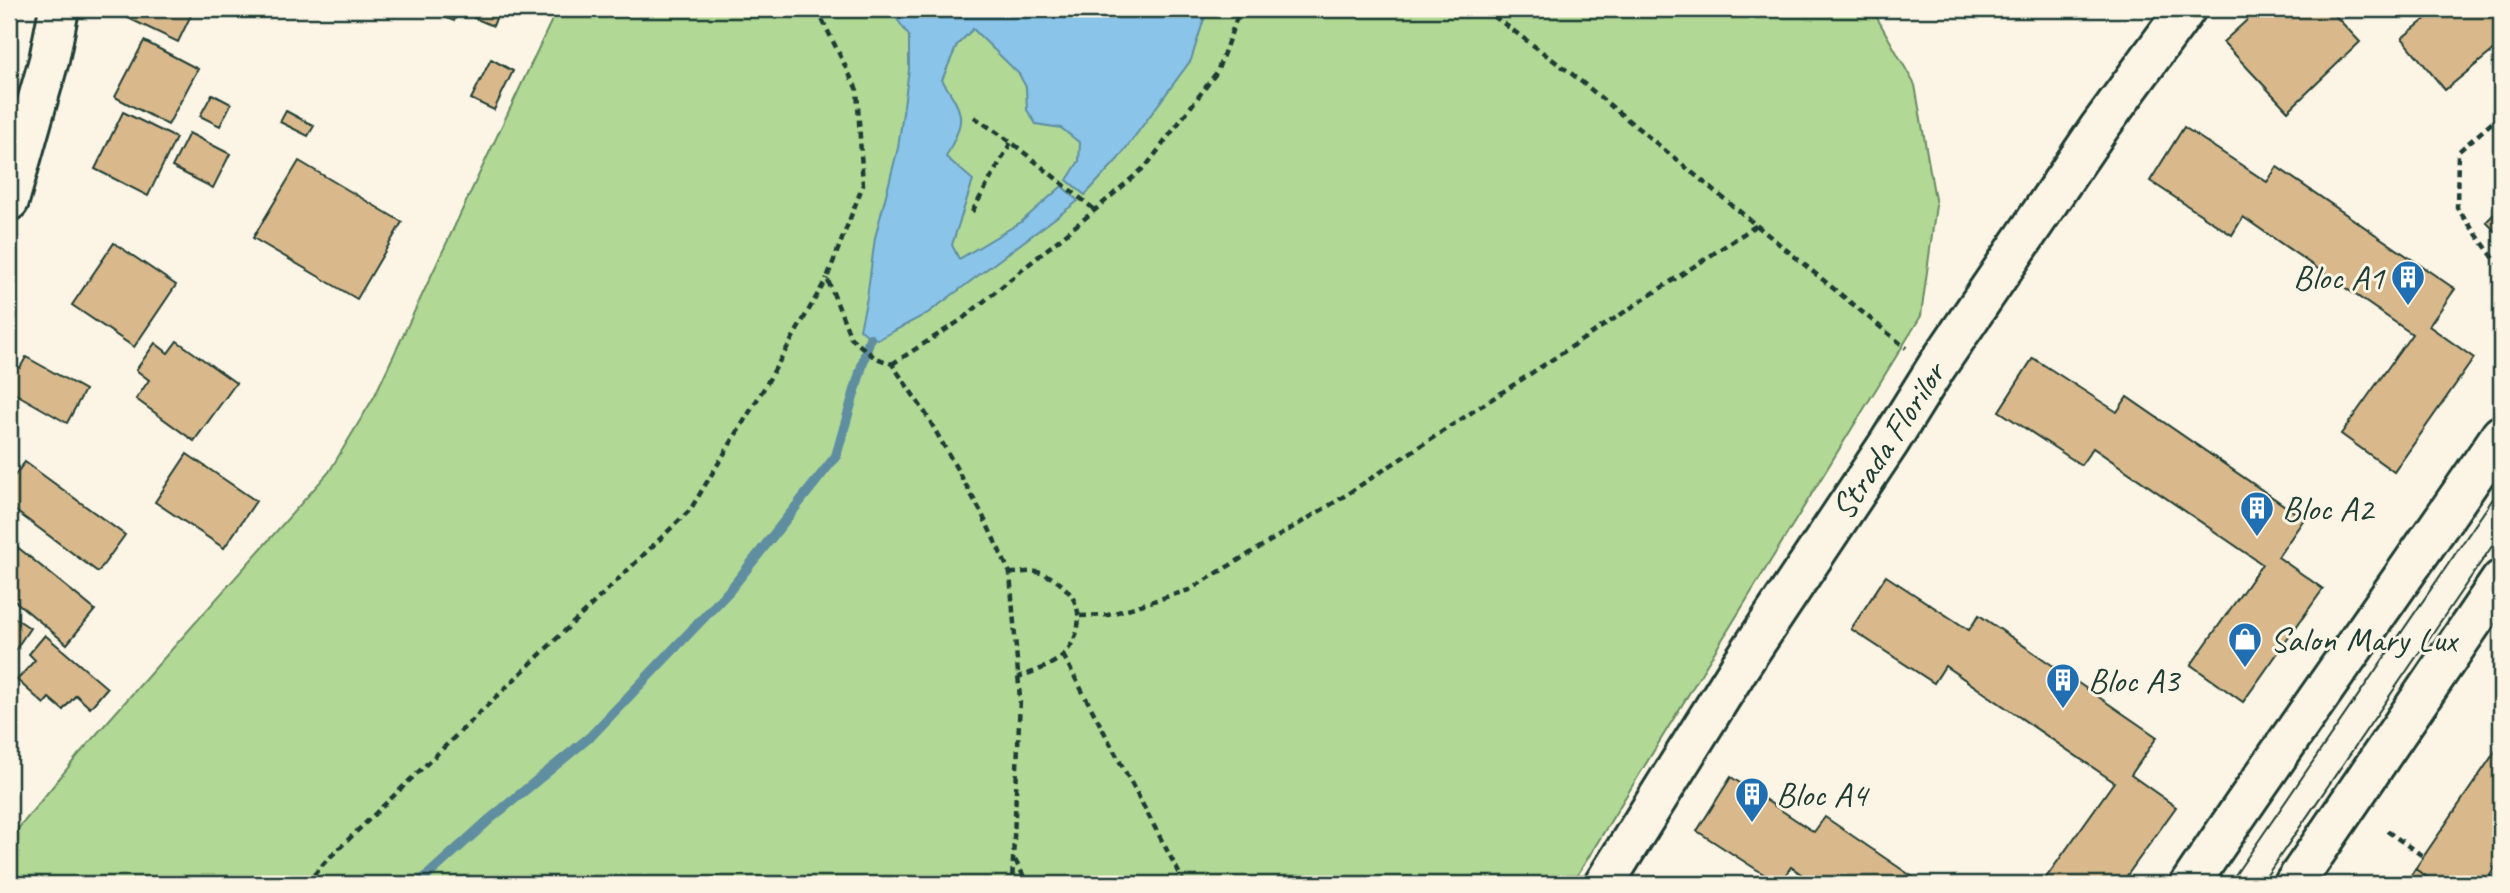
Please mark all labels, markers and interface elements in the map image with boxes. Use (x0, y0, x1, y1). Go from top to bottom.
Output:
place label: Bloc A1 (2293, 255, 2386, 300)
building icon: Bloc A1 (2389, 258, 2427, 307)
street label: Strada Florilor (1821, 351, 1957, 528)
place label: Bloc A2 (2282, 486, 2376, 531)
building icon: Bloc A2 (2238, 489, 2276, 538)
place label: Salon Mary Lux (2270, 617, 2460, 662)
shop icon: Salon Mary Lux (2226, 620, 2264, 669)
place label: Bloc A3 (2088, 658, 2181, 703)
building icon: Bloc A3 (2044, 661, 2082, 710)
place label: Bloc A4 (1776, 772, 1870, 817)
building icon: Bloc A4 (1733, 775, 1771, 824)

